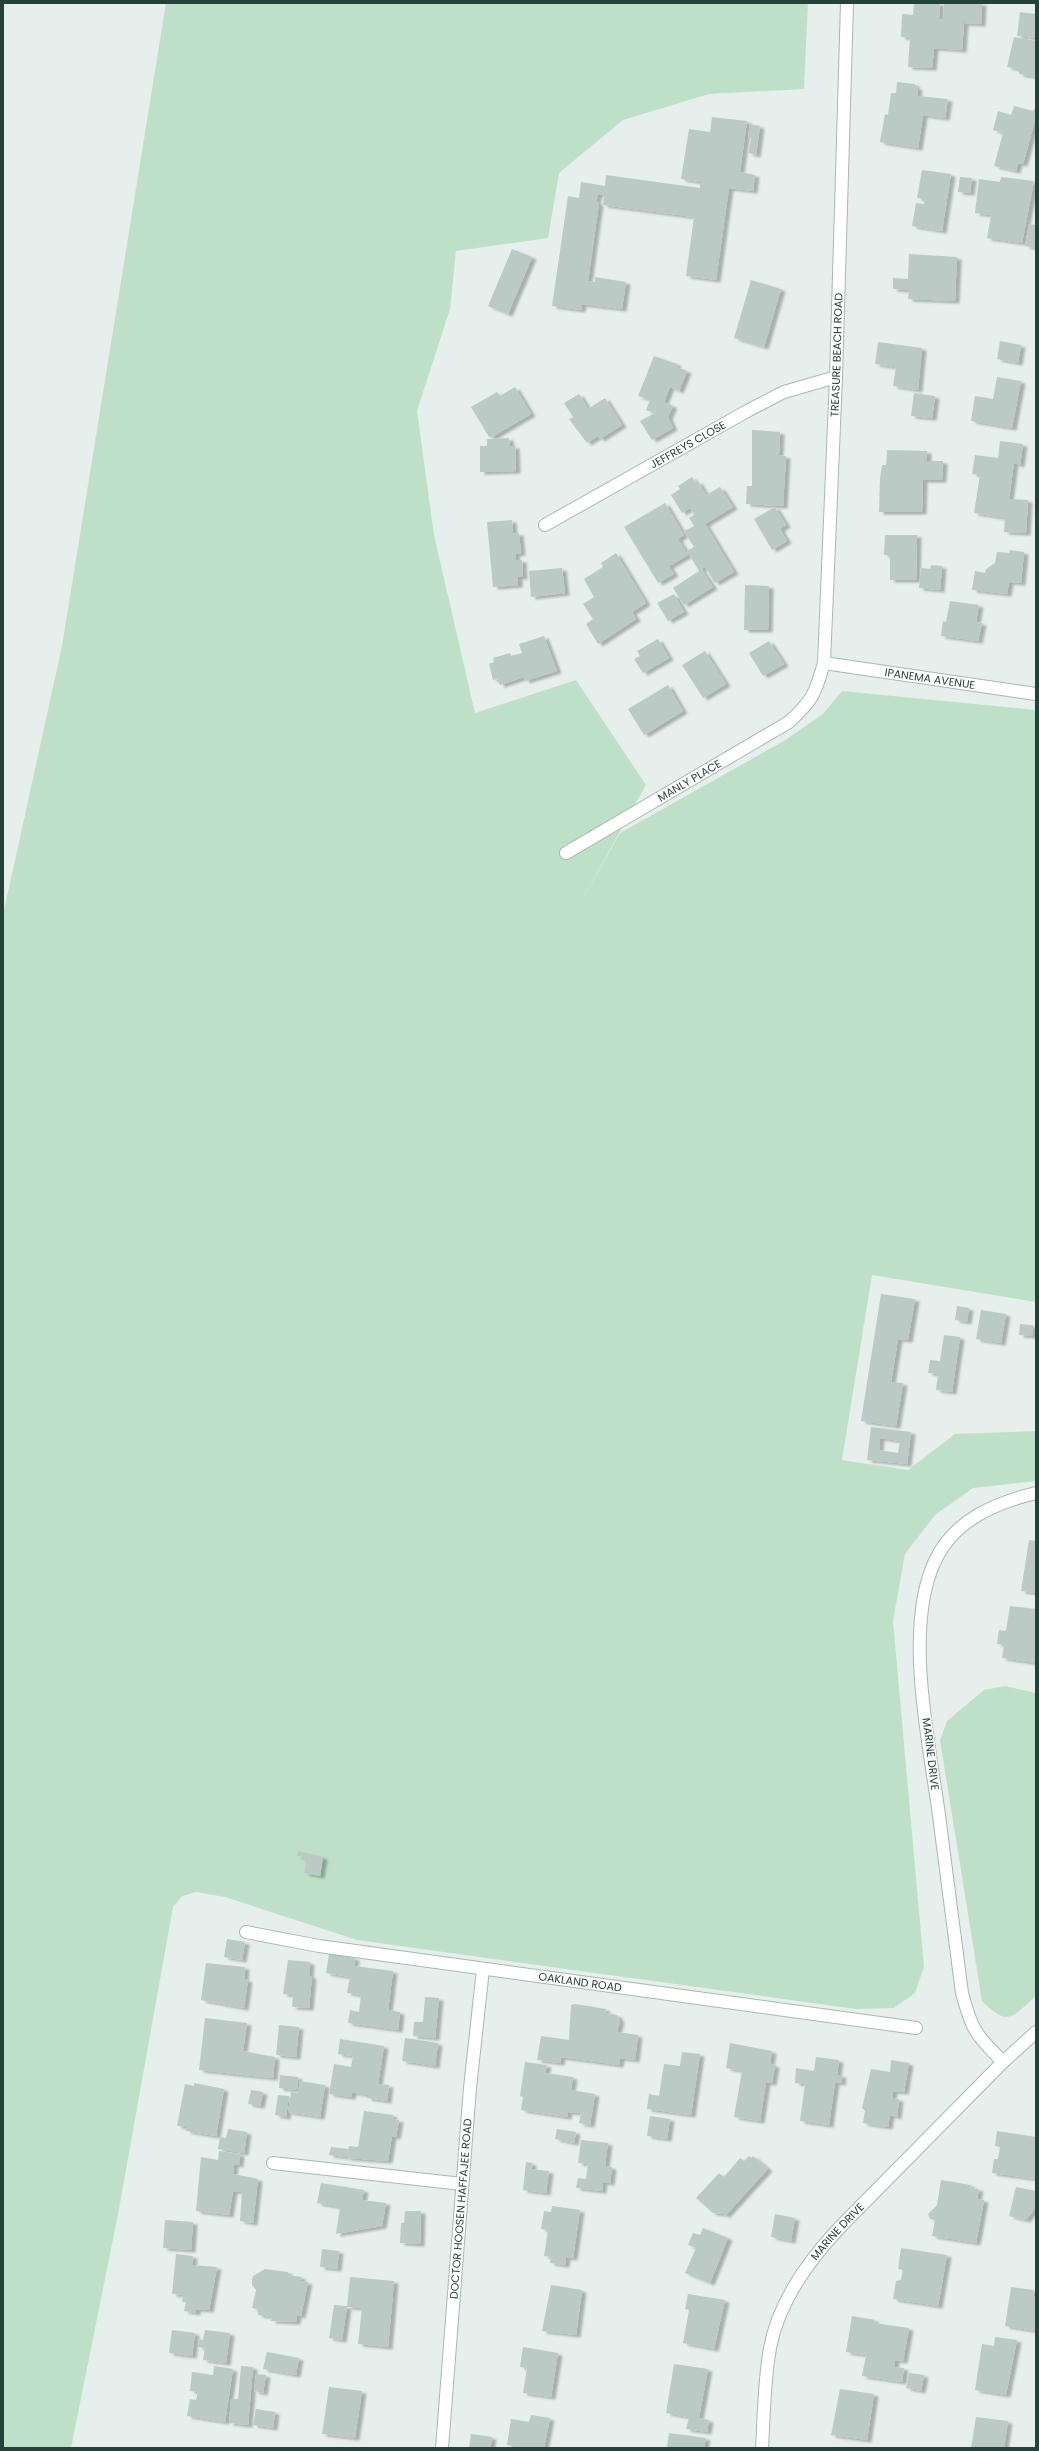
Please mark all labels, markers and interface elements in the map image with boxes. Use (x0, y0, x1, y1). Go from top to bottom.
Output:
street label: TREASURE BEACH ROAD (826, 292, 846, 417)
street label: JEFFREYS CLOSE (647, 417, 729, 472)
street label: IPANEMA AVENUE (884, 664, 976, 693)
street label: MANLY PLACE (654, 756, 724, 806)
street label: MARINE DRIVE (919, 1717, 943, 1791)
street label: OAKLAND ROAD (538, 1968, 623, 1996)
street label: DOCTOR HOOSEN HAFFAJEE ROAD (446, 2118, 476, 2300)
street label: MARINE DRIVE (807, 2199, 868, 2264)

